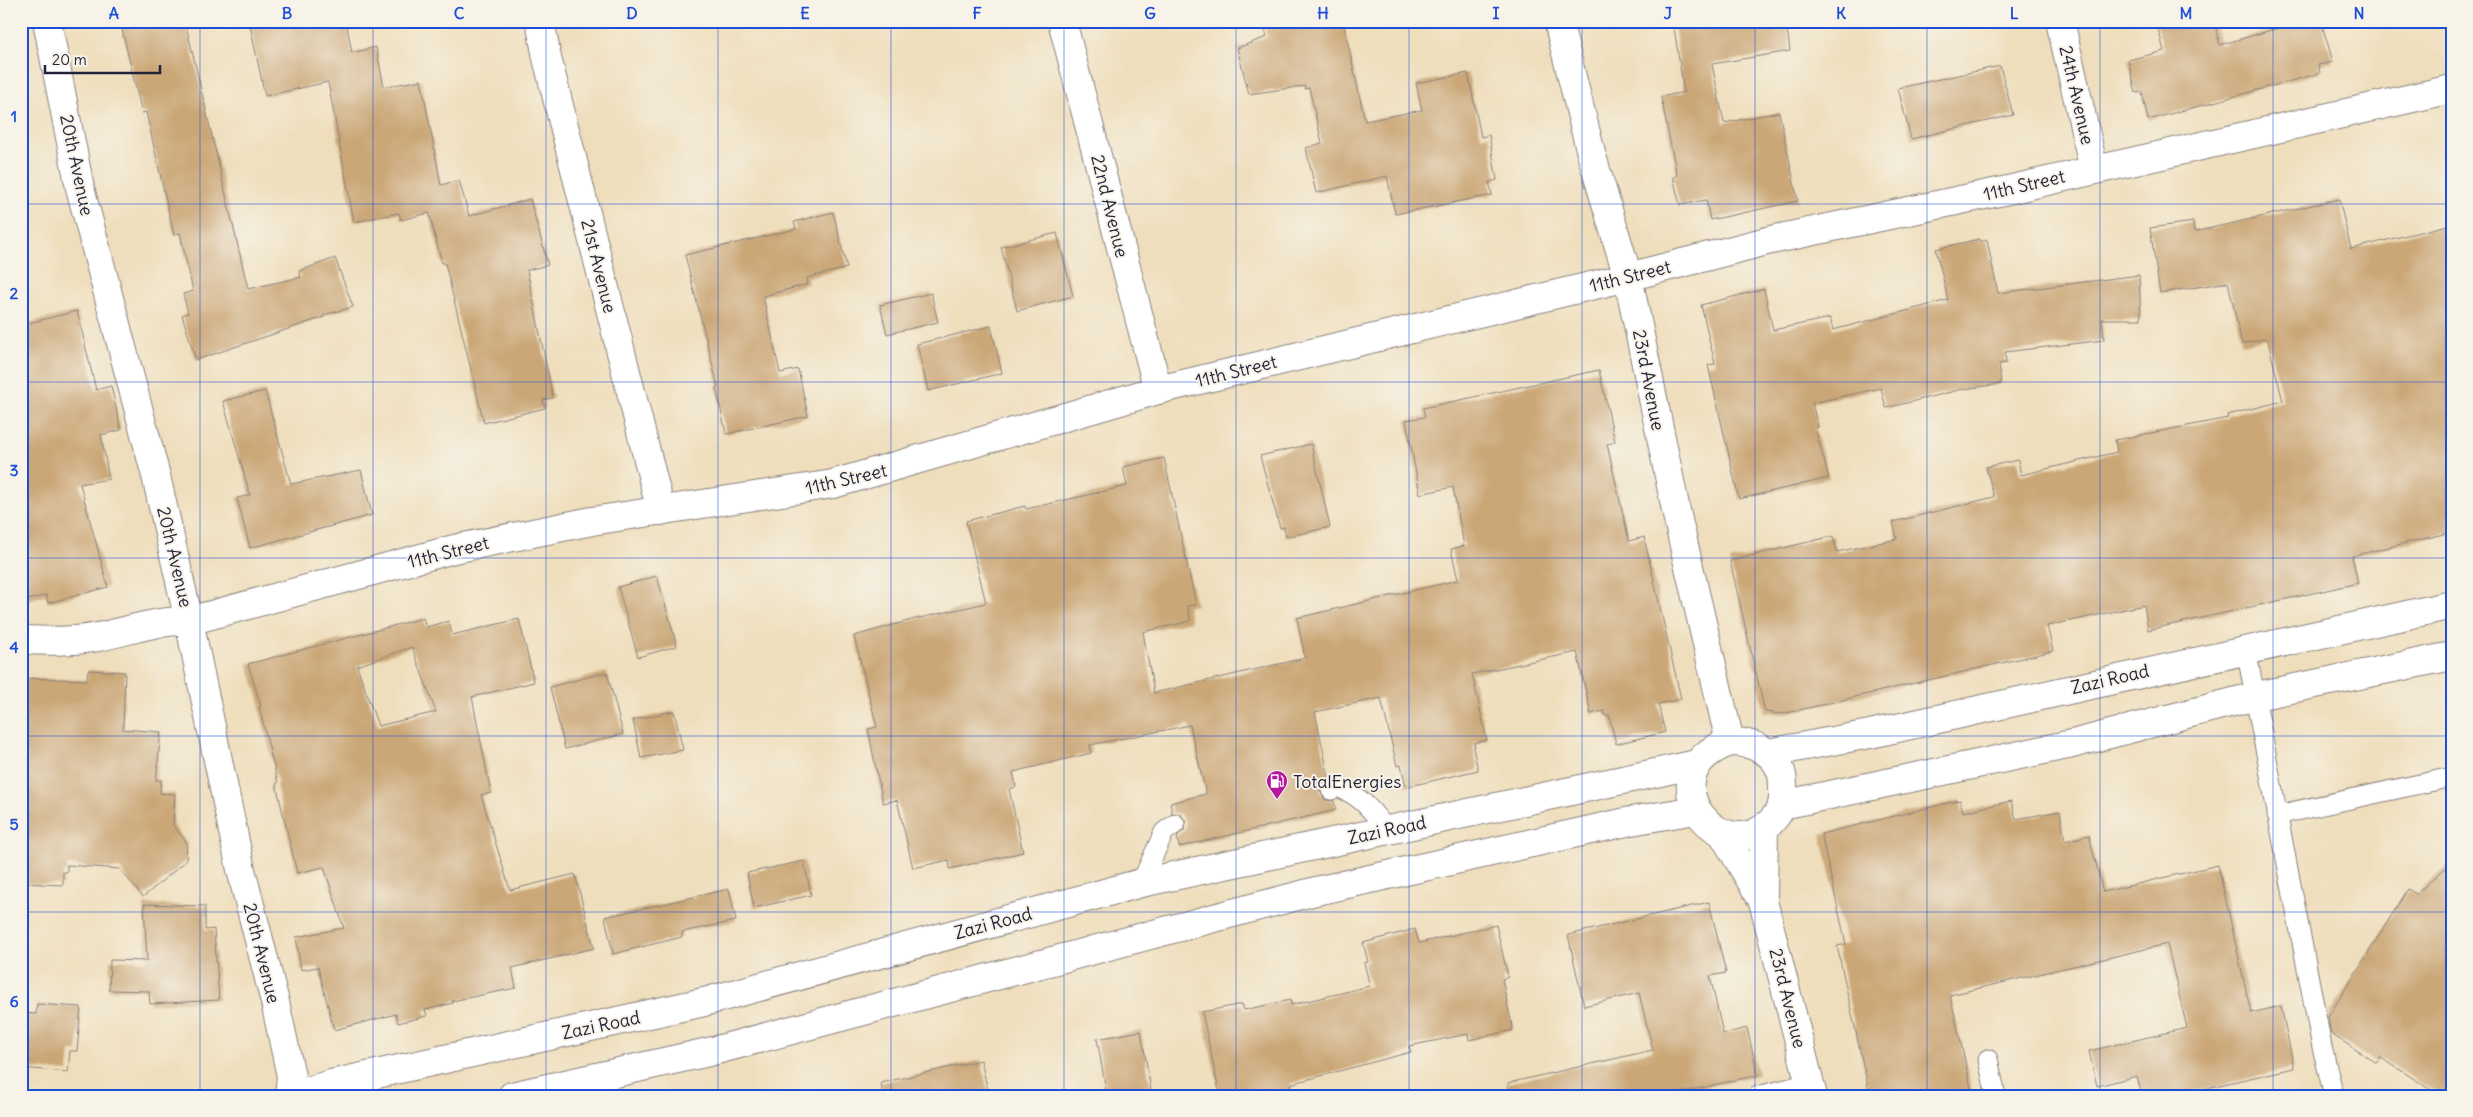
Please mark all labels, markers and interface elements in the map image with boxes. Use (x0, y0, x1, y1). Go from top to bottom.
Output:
text: A (109, 3, 119, 23)
text: B (282, 3, 293, 23)
text: C (454, 3, 465, 23)
text: D (626, 3, 638, 23)
text: E (800, 3, 810, 23)
text: F (972, 3, 982, 23)
text: G (1144, 3, 1156, 23)
text: H (1317, 3, 1329, 23)
text: I (1493, 3, 1500, 23)
text: J (1664, 3, 1673, 23)
text: K (1836, 3, 1846, 23)
text: L (2010, 3, 2019, 23)
text: M (2180, 3, 2193, 23)
text: N (2353, 3, 2365, 23)
scale bar (45, 42, 160, 74)
street label: 24th Avenue (2054, 43, 2100, 147)
text: 20 m (52, 50, 87, 69)
text: 1 (11, 106, 17, 126)
street label: 20th Avenue (55, 112, 99, 218)
street label: 22nd Avenue (1086, 152, 1134, 260)
street label: 11th Street (1981, 164, 2067, 206)
street label: 21st Avenue (576, 217, 622, 315)
street label: 11th Street (1587, 255, 1673, 297)
text: 2 (10, 283, 19, 303)
street label: 23rd Avenue (1628, 328, 1670, 432)
street label: 11th Street (1193, 350, 1279, 392)
street label: 11th Street (803, 458, 889, 500)
text: 3 (9, 460, 19, 480)
street label: 20th Avenue (152, 504, 198, 610)
street label: 11th Street (405, 531, 491, 573)
text: 4 (9, 637, 19, 657)
street label: Zazi Road (2069, 659, 2152, 699)
fuel station icon: TotalEnergies (1265, 769, 1289, 800)
place label: TotalEnergies (1293, 770, 1401, 793)
street label: Zazi Road (1346, 810, 1429, 849)
text: 5 (9, 814, 19, 834)
street label: 20th Avenue (238, 900, 286, 1006)
street label: Zazi Road (952, 902, 1035, 944)
street label: 23rd Avenue (1764, 946, 1812, 1050)
text: 6 (9, 991, 19, 1011)
street label: Zazi Road (560, 1005, 643, 1044)

